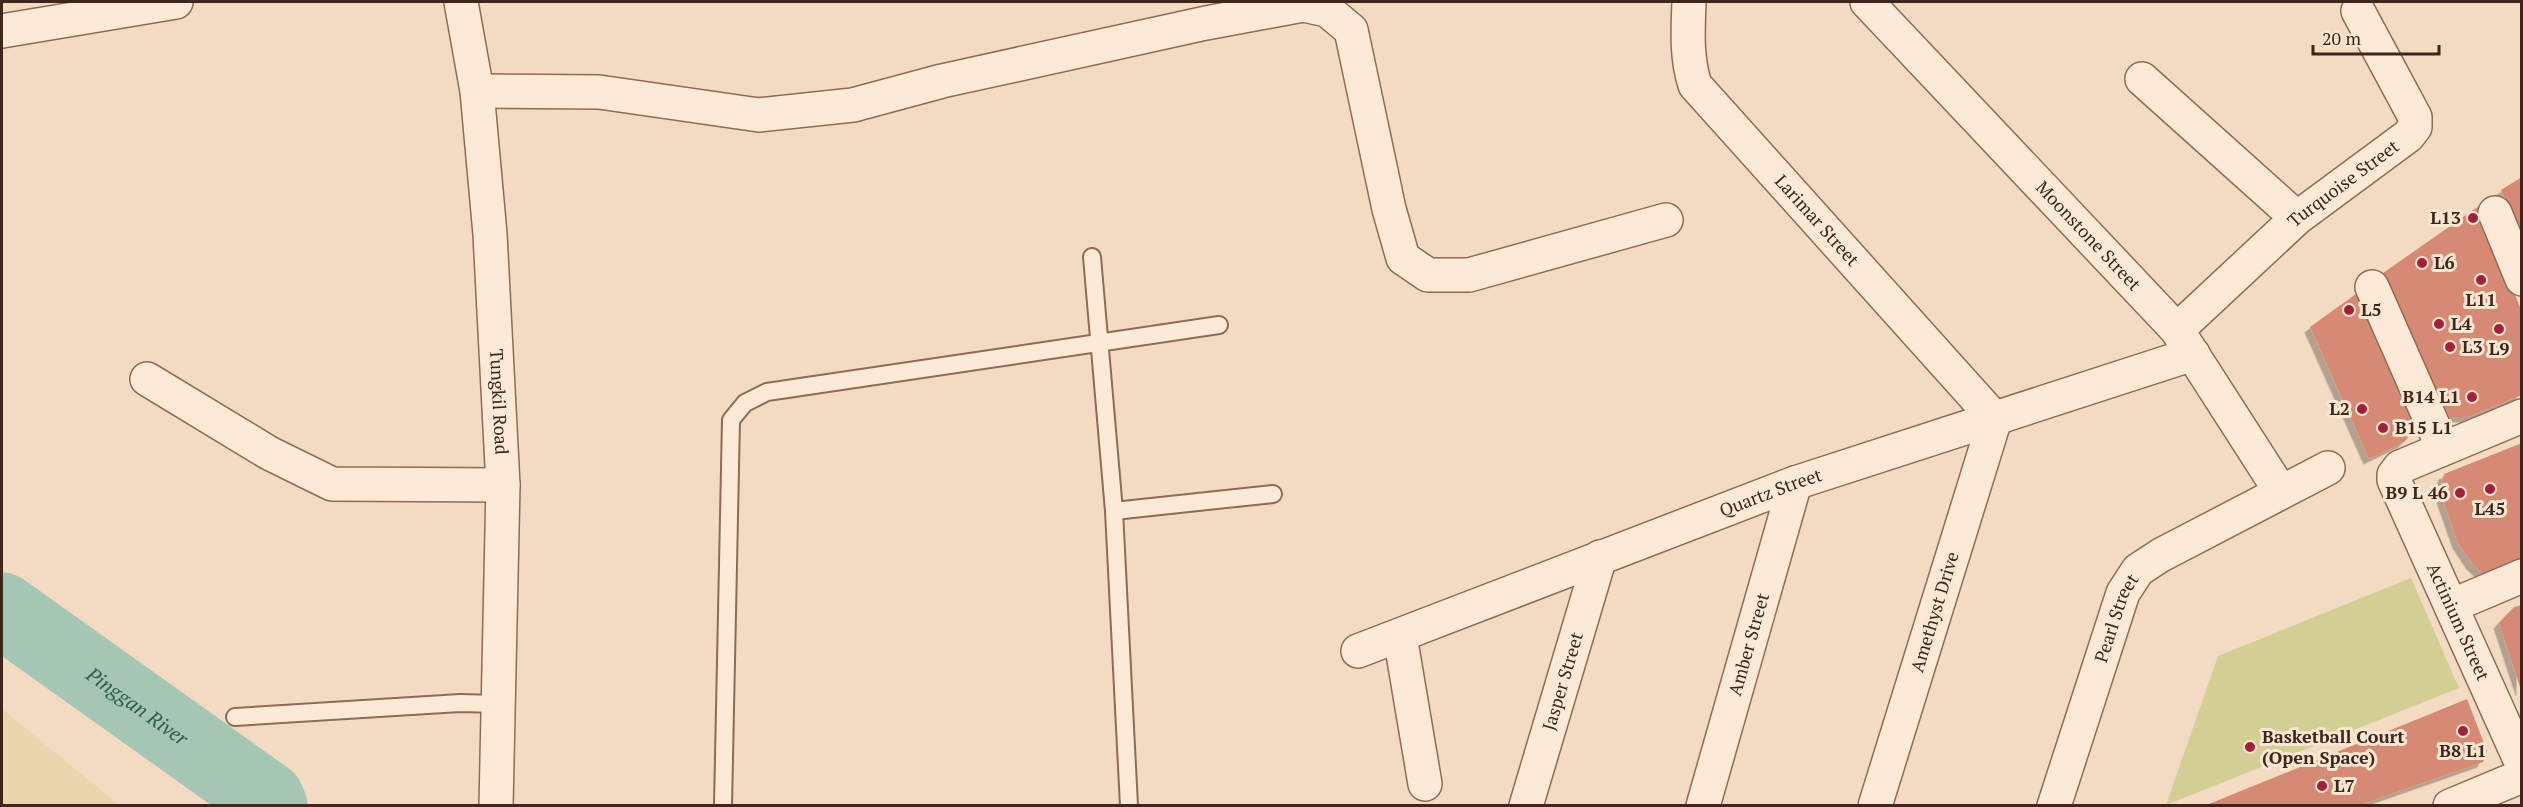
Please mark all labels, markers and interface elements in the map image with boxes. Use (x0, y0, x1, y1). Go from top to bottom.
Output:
scale bar (2313, 18, 2439, 56)
text: 20 m (2322, 26, 2362, 50)
street label: Turquoise Street (2282, 134, 2404, 232)
street label: Larimar Street (1770, 169, 1865, 271)
street label: Moonstone Street (2031, 175, 2147, 296)
place label: L13 (2430, 205, 2461, 229)
marker: L13 (2466, 211, 2480, 225)
place label: L6 (2434, 250, 2455, 274)
marker: L6 (2415, 256, 2429, 270)
marker: L11 (2474, 273, 2488, 287)
place label: L11 (2466, 287, 2496, 311)
place label: L5 (2361, 297, 2382, 321)
marker: L5 (2342, 303, 2356, 317)
place label: L4 (2451, 311, 2472, 335)
marker: L4 (2432, 317, 2446, 331)
marker: L9 (2492, 322, 2506, 336)
place label: L3 (2462, 334, 2483, 358)
place label: L9 (2489, 336, 2509, 360)
marker: L3 (2443, 340, 2457, 354)
street label: Tungkil Road (485, 348, 514, 455)
place label: B14 L1 (2402, 384, 2460, 408)
marker: B14 L1 (2465, 390, 2479, 404)
place label: L2 (2329, 396, 2350, 420)
marker: L2 (2355, 402, 2369, 416)
place label: B15 L1 (2395, 415, 2453, 439)
marker: B15 L1 (2376, 421, 2390, 435)
street label: Quartz Street (1716, 462, 1825, 522)
place label: B9 L 46 (2386, 480, 2448, 504)
marker: L45 (2483, 482, 2497, 496)
marker: B9 L 46 (2453, 486, 2467, 500)
place label: L45 (2475, 496, 2505, 520)
street label: Amethyst Drive (1904, 548, 1964, 675)
street label: Actinium Street (2422, 559, 2496, 685)
street label: Pearl Street (2088, 568, 2144, 665)
street label: Amber Street (1722, 590, 1774, 698)
street label: Jasper Street (1536, 629, 1588, 733)
water label: Pinggan River (80, 660, 195, 752)
place label: Basketball Court (Open Space) (2262, 724, 2405, 769)
marker: B8 L1 (2456, 724, 2470, 738)
place label: B8 L1 (2439, 738, 2487, 762)
marker: Basketball Court (Open Space) (2243, 740, 2257, 754)
place label: L7 (2334, 773, 2355, 797)
marker: L7 (2315, 779, 2329, 793)

